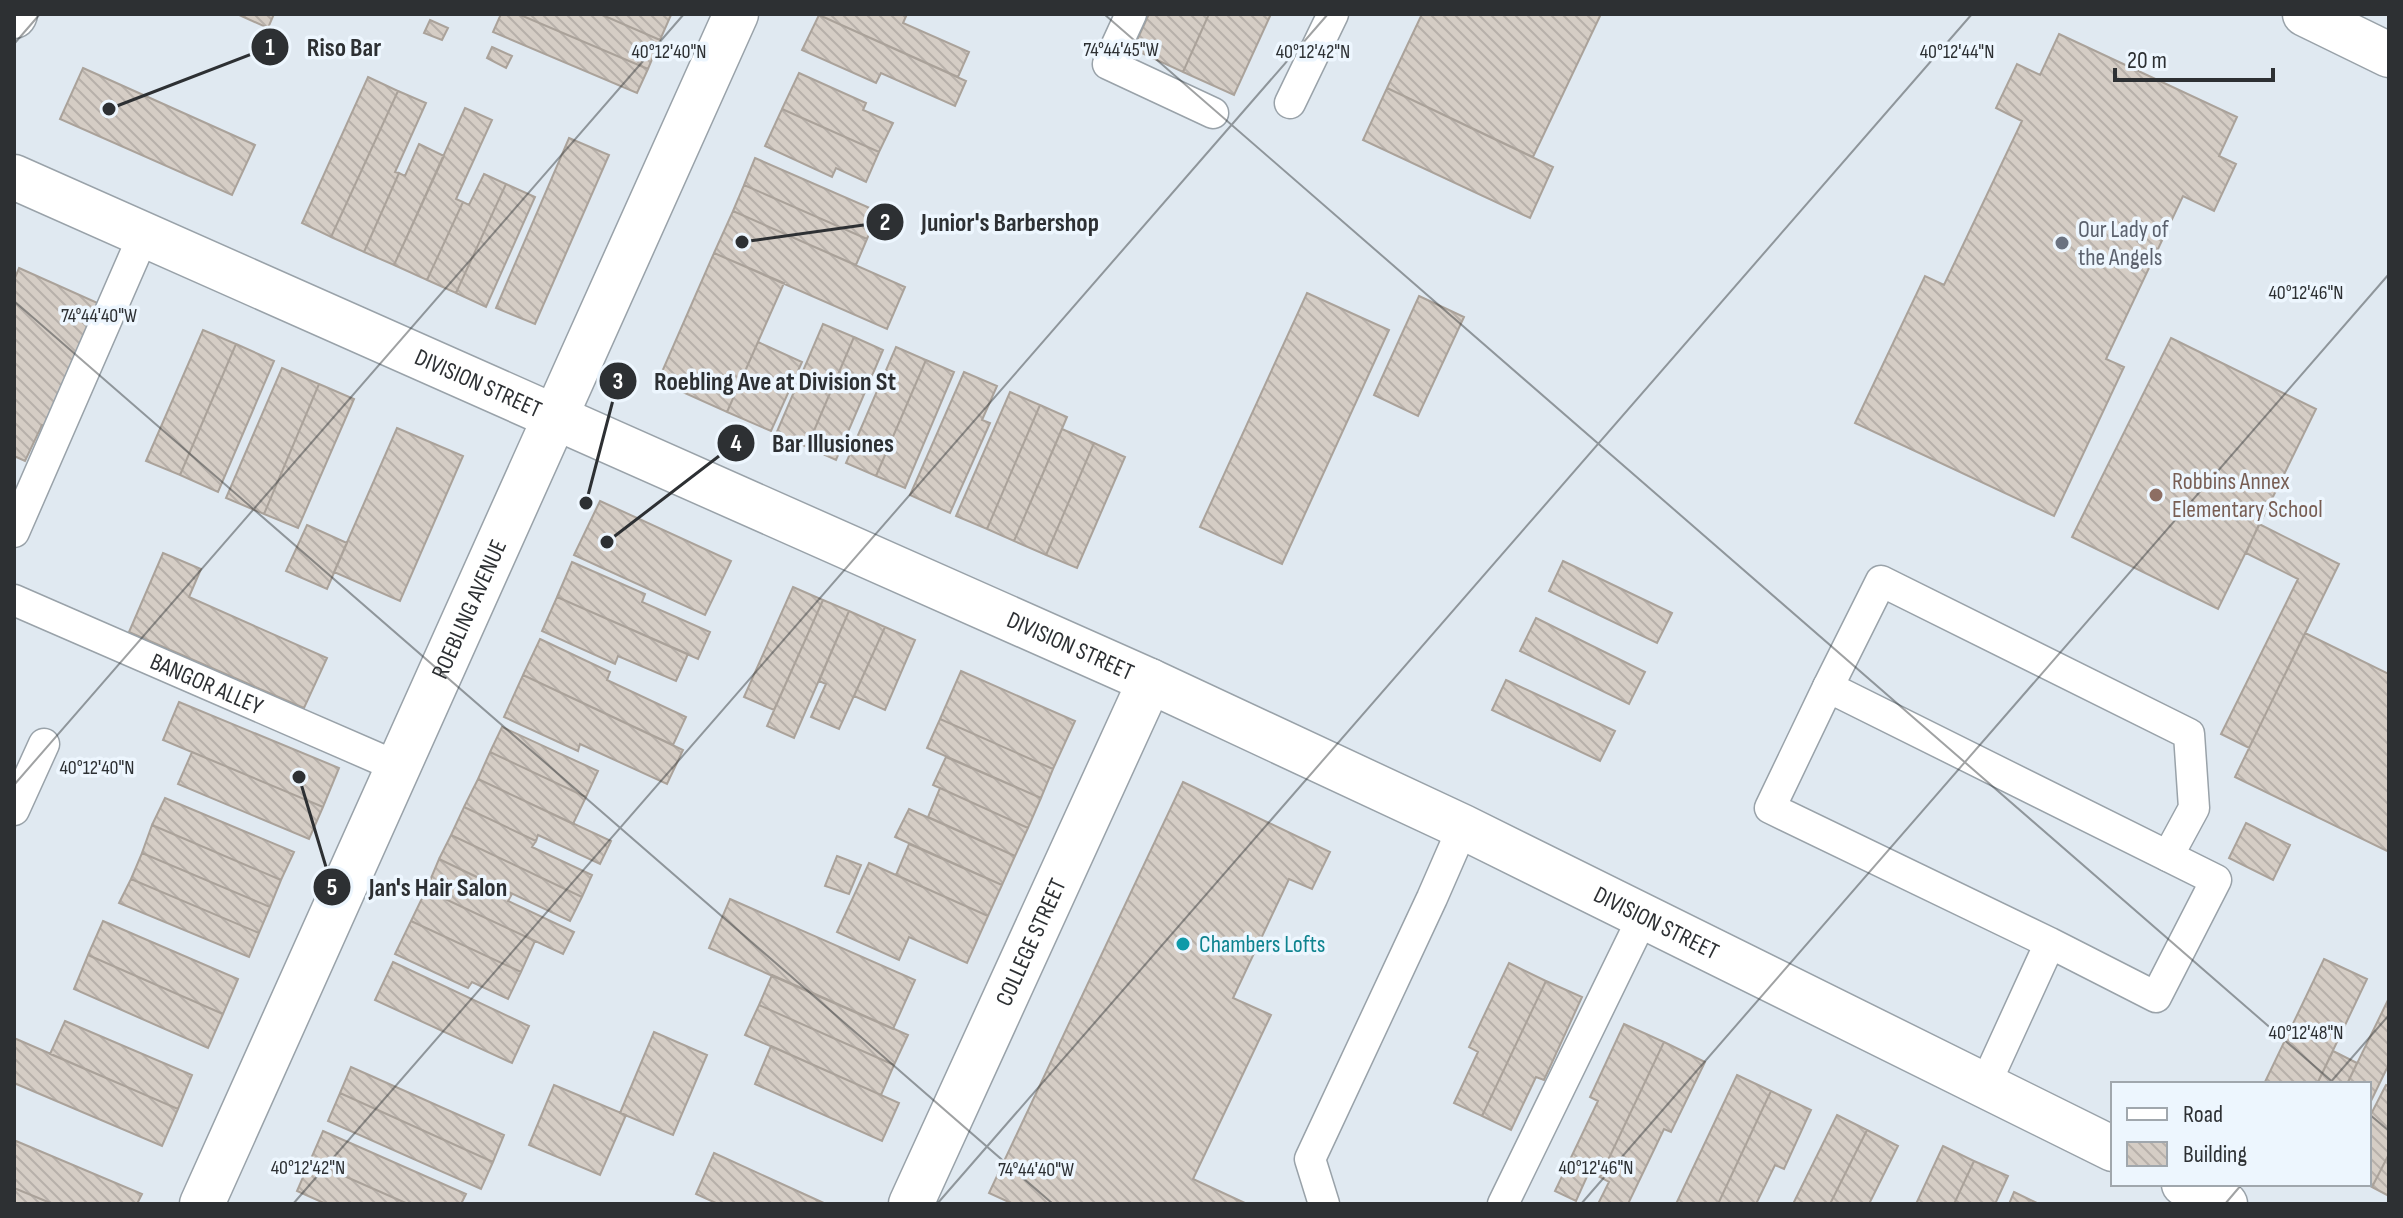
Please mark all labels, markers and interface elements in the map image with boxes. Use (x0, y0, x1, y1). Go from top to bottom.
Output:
callout: Riso Bar (250, 22, 397, 72)
scale bar (2115, 32, 2273, 82)
text: 1 (265, 33, 275, 62)
text: Riso Bar (307, 33, 381, 64)
text: 74°44'45"W (1083, 38, 1159, 62)
text: 40°12'40"N (631, 40, 707, 64)
text: 40°12'42"N (1276, 40, 1350, 64)
text: 40°12'44"N (1920, 40, 1994, 64)
text: 20 m (2127, 46, 2167, 75)
callout: Junior's Barbershop (865, 197, 1115, 247)
text: 2 (880, 208, 890, 237)
text: Junior's Barbershop (920, 208, 1099, 239)
place label: Our Lady of the Angels (2078, 215, 2170, 272)
marker: Our Lady of the Angels (2053, 234, 2071, 252)
text: 40°12'46"N (2269, 281, 2344, 305)
text: 74°44'40"W (61, 304, 137, 328)
street label: DIVISION STREET (410, 343, 546, 424)
callout: Roebling Ave at Division St (598, 356, 912, 406)
text: 3 (613, 367, 623, 396)
text: Roebling Ave at Division St (654, 367, 896, 398)
callout: Bar Illusiones (716, 418, 910, 468)
text: 4 (730, 429, 742, 458)
text: Bar Illusiones (772, 429, 894, 460)
place label: Robbins Annex Elementary School (2172, 467, 2323, 524)
marker: Robbins Annex Elementary School (2147, 486, 2165, 504)
street label: ROEBLING AVENUE (426, 535, 513, 683)
street label: DIVISION STREET (1002, 605, 1139, 687)
street label: BANGOR ALLEY (146, 647, 267, 721)
text: 40°12'40"N (59, 756, 135, 780)
callout: Jan's Hair Salon (312, 862, 523, 912)
text: 5 (327, 873, 337, 902)
text: Jan's Hair Salon (368, 873, 507, 904)
street label: COLLEGE STREET (990, 874, 1073, 1011)
street label: DIVISION STREET (1589, 880, 1724, 967)
place label: Chambers Lofts (1199, 930, 1325, 959)
marker: Chambers Lofts (1174, 935, 1192, 953)
text: 40°12'48"N (2269, 1021, 2343, 1045)
legend (2111, 1082, 2371, 1186)
text: Road (2183, 1100, 2223, 1129)
text: Building (2183, 1140, 2247, 1169)
text: 40°12'42"N (271, 1156, 345, 1180)
text: 40°12'46"N (1559, 1156, 1634, 1180)
text: 74°44'40"W (998, 1158, 1074, 1182)

